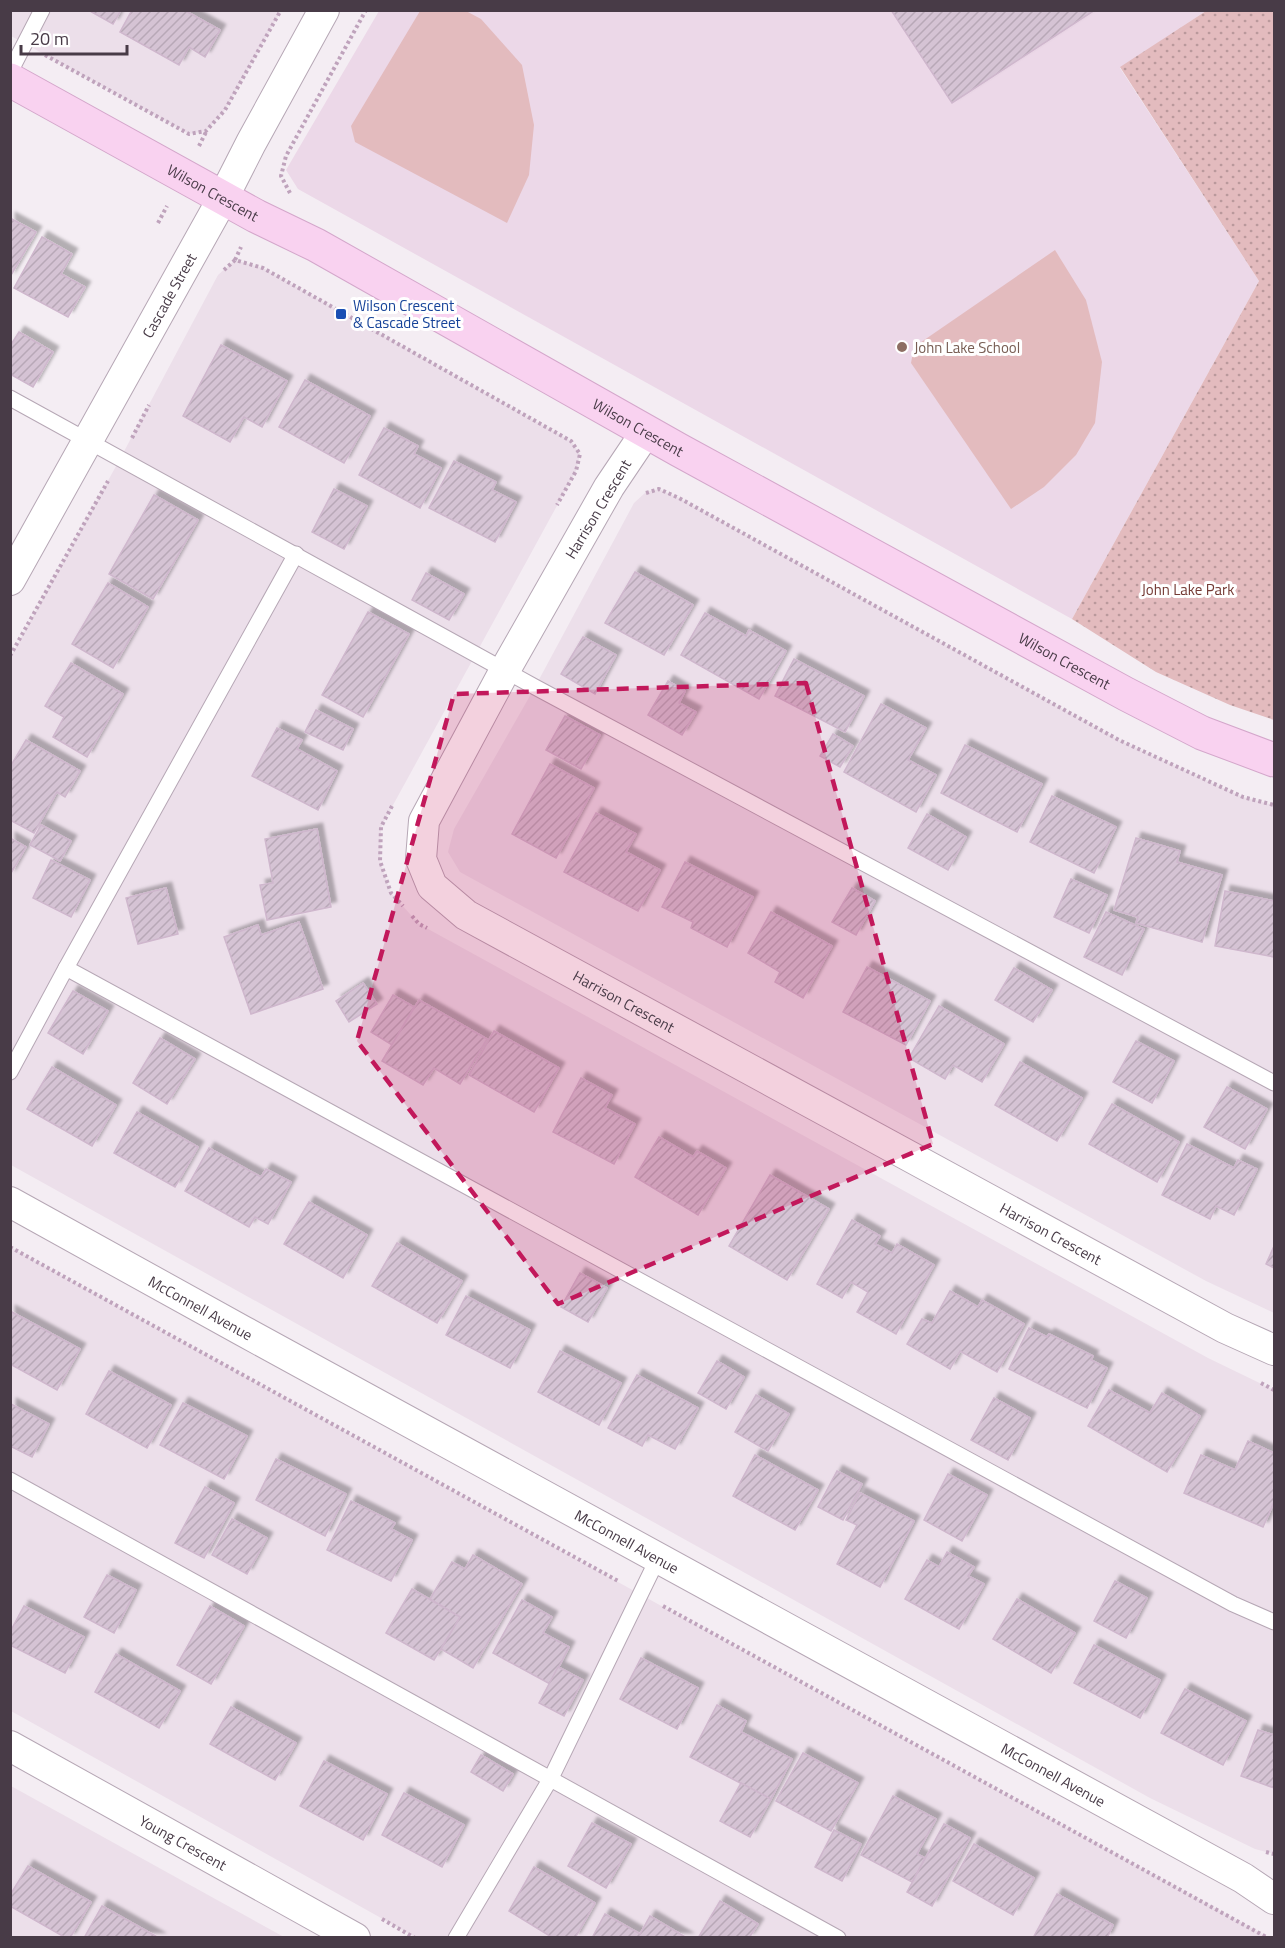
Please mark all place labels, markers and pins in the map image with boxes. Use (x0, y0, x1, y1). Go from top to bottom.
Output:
place label: Wilson Crescent & Cascade Street (353, 294, 462, 334)
marker: Wilson Crescent & Cascade Street (334, 307, 348, 321)
place label: John Lake School (914, 336, 1020, 359)
marker: John Lake School (895, 340, 909, 354)

